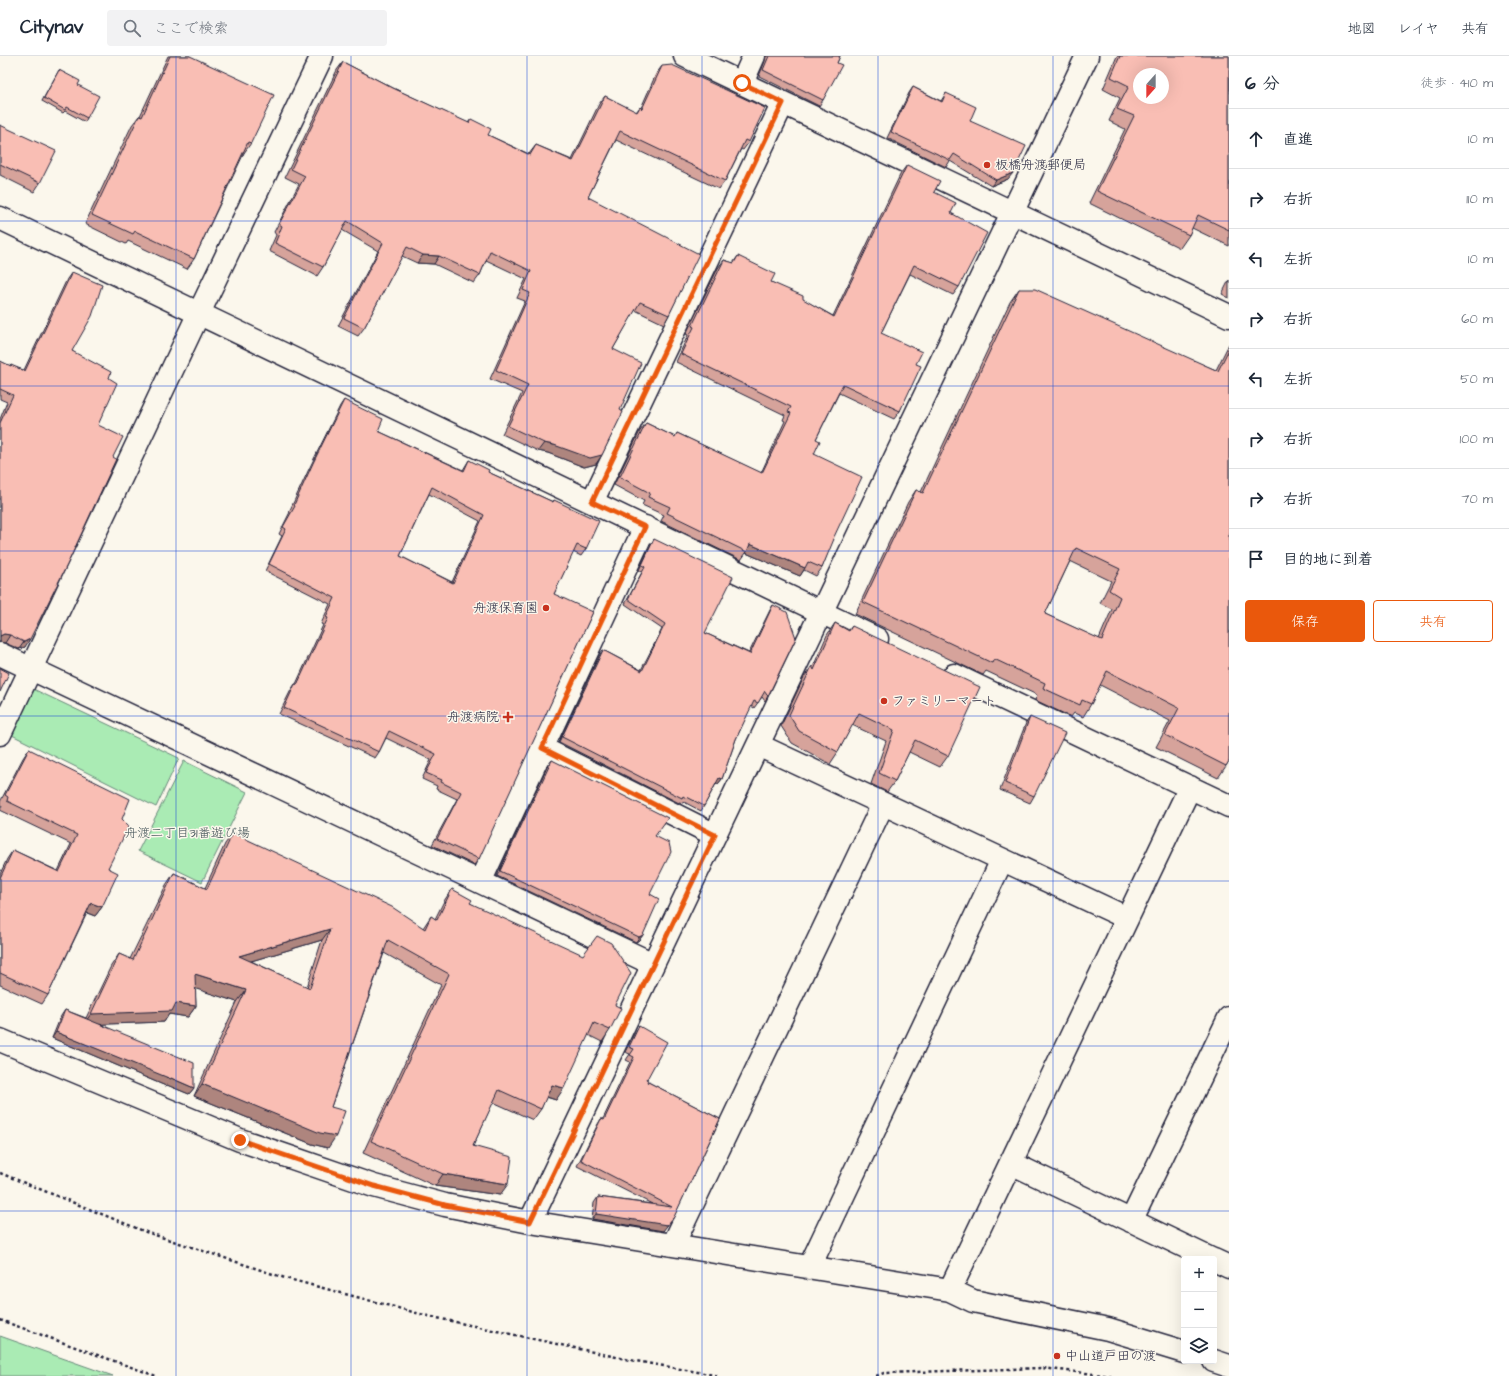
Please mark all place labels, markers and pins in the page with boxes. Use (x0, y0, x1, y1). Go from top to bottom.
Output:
place label: 板橋舟渡郵便局 (995, 156, 1086, 174)
marker: 板橋舟渡郵便局 (982, 160, 992, 170)
place label: 舟渡保育園 (473, 599, 538, 617)
marker: 舟渡保育園 (541, 603, 551, 613)
place label: ファミリーマート (892, 692, 996, 710)
marker: ファミリーマート (879, 696, 889, 706)
place label: 舟渡病院 (447, 708, 499, 726)
marker: 舟渡病院 (502, 711, 514, 723)
place label: 中山道戸田の渡 (1065, 1347, 1156, 1365)
marker: 中山道戸田の渡 (1052, 1351, 1062, 1361)

